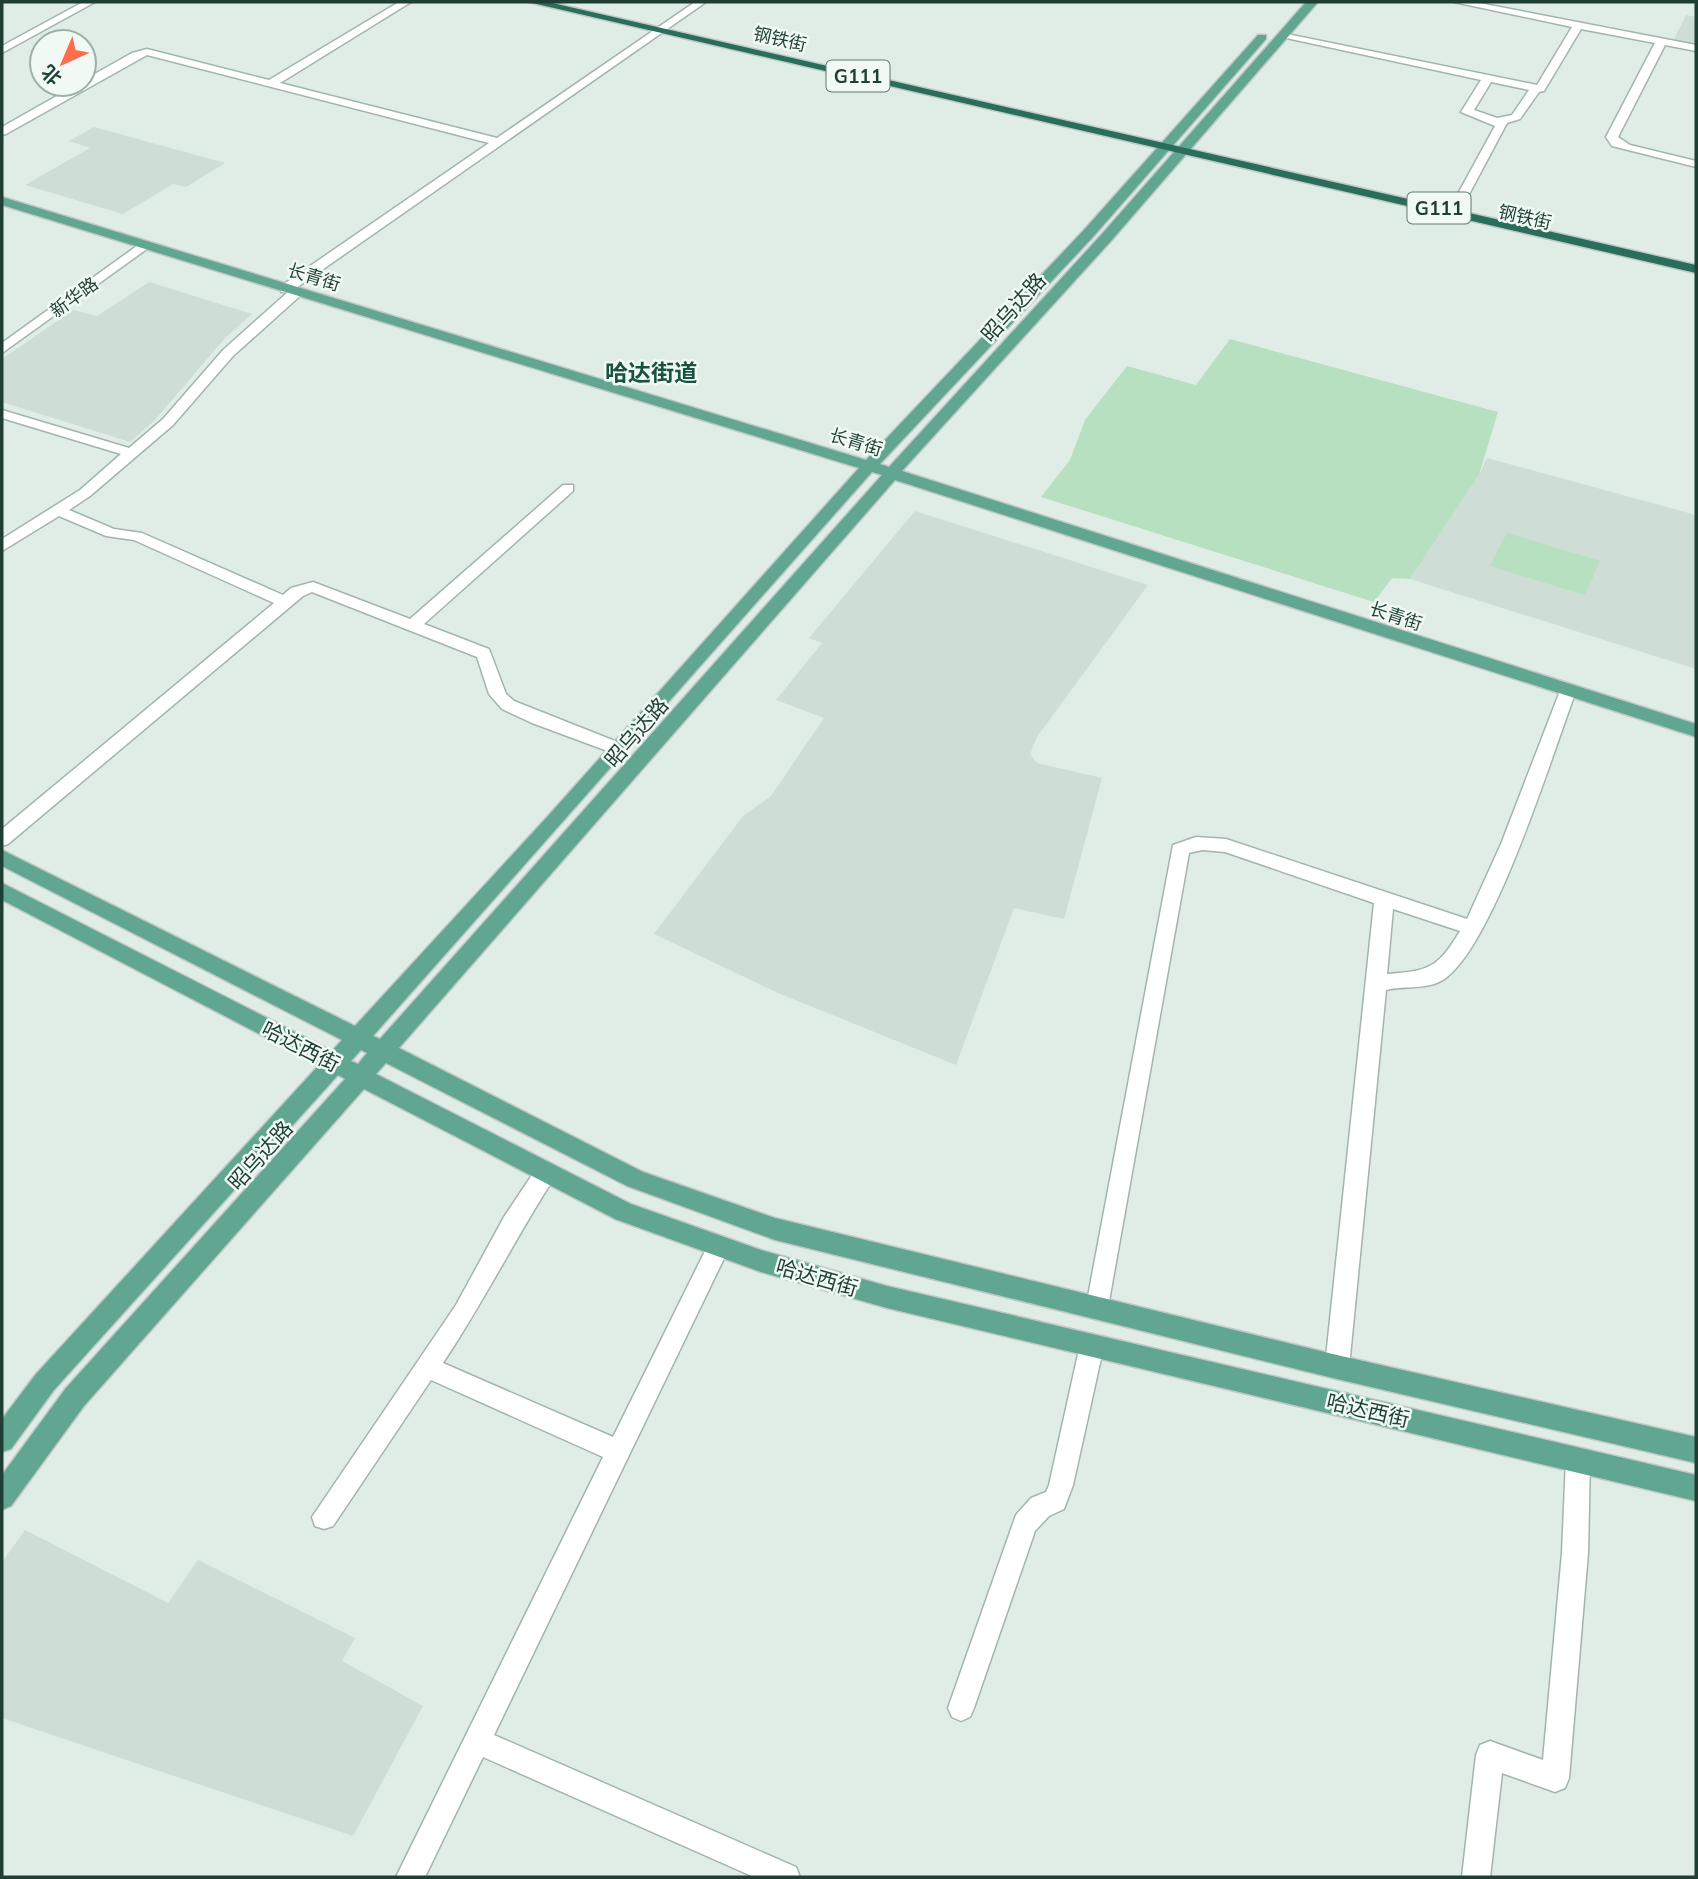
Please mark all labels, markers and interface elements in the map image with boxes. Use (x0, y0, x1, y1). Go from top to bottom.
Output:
street label: 钢铁街 (751, 22, 809, 56)
north arrow (28, 28, 98, 98)
text: 北 (36, 60, 66, 90)
road number: G111 (826, 60, 890, 92)
road number: G111 (1408, 192, 1470, 224)
street label: 钢铁街 (1496, 200, 1554, 234)
street label: 长青街 (285, 258, 343, 296)
street label: 昭乌达路 (975, 267, 1051, 347)
street label: 新华路 (45, 272, 103, 322)
district label: 哈达街道 (605, 358, 697, 387)
street label: 长青街 (827, 423, 885, 461)
street label: 长青街 (1367, 597, 1425, 635)
street label: 昭乌达路 (599, 692, 673, 772)
street label: 哈达西街 (258, 1015, 344, 1077)
street label: 昭乌达路 (222, 1115, 298, 1195)
street label: 哈达西街 (773, 1253, 861, 1301)
street label: 哈达西街 (1324, 1388, 1412, 1432)

